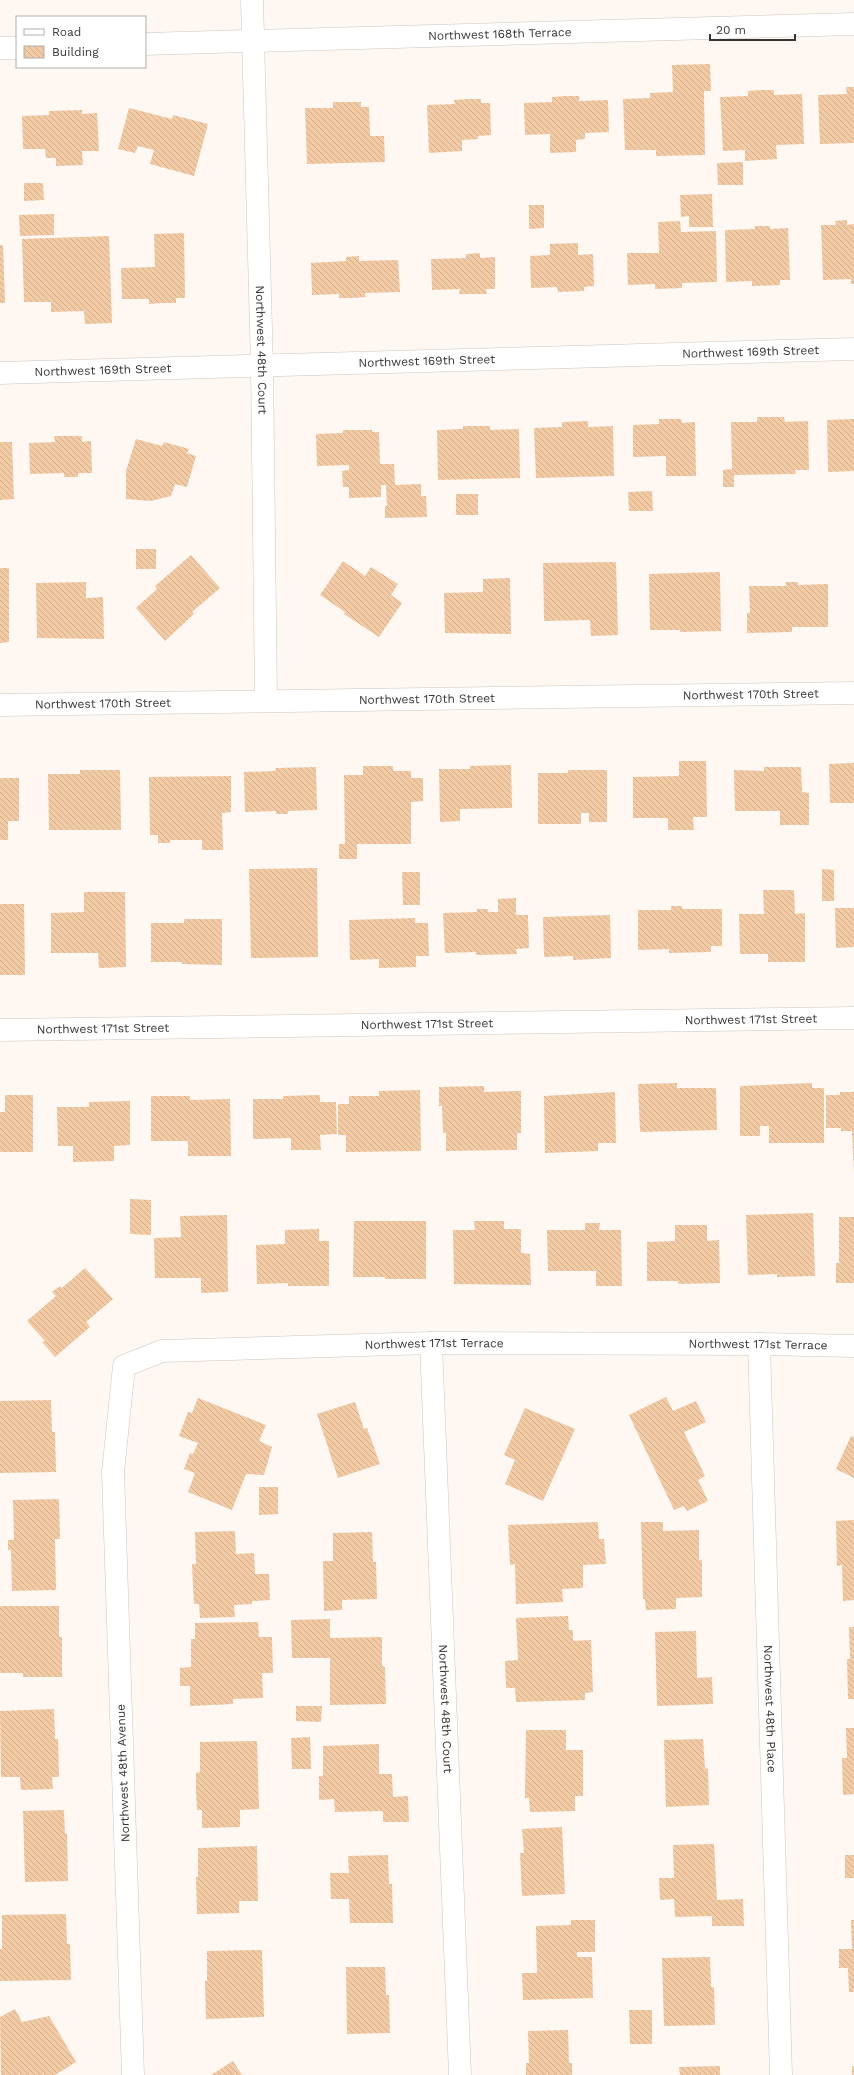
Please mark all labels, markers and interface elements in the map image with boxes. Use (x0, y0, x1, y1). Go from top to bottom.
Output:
legend (16, 16, 146, 68)
scale bar (710, 16, 795, 42)
text: 20 m (716, 23, 746, 37)
text: Road (52, 25, 81, 39)
street label: Northwest 168th Terrace (428, 25, 572, 43)
text: Building (52, 45, 99, 59)
street label: Northwest 48th Court (253, 285, 270, 414)
street label: Northwest 169th Street (682, 343, 819, 361)
street label: Northwest 169th Street (358, 352, 495, 370)
street label: Northwest 169th Street (34, 361, 172, 379)
street label: Northwest 170th Street (683, 686, 819, 702)
street label: Northwest 170th Street (359, 691, 495, 707)
street label: Northwest 170th Street (35, 696, 171, 712)
street label: Northwest 171st Street (685, 1012, 817, 1027)
street label: Northwest 171st Street (361, 1016, 493, 1032)
street label: Northwest 171st Street (37, 1021, 169, 1036)
street label: Northwest 171st Terrace (364, 1336, 504, 1352)
street label: Northwest 171st Terrace (689, 1337, 828, 1352)
street label: Northwest 48th Court (436, 1644, 455, 1773)
street label: Northwest 48th Place (761, 1645, 779, 1773)
street label: Northwest 48th Avenue (114, 1704, 132, 1842)

